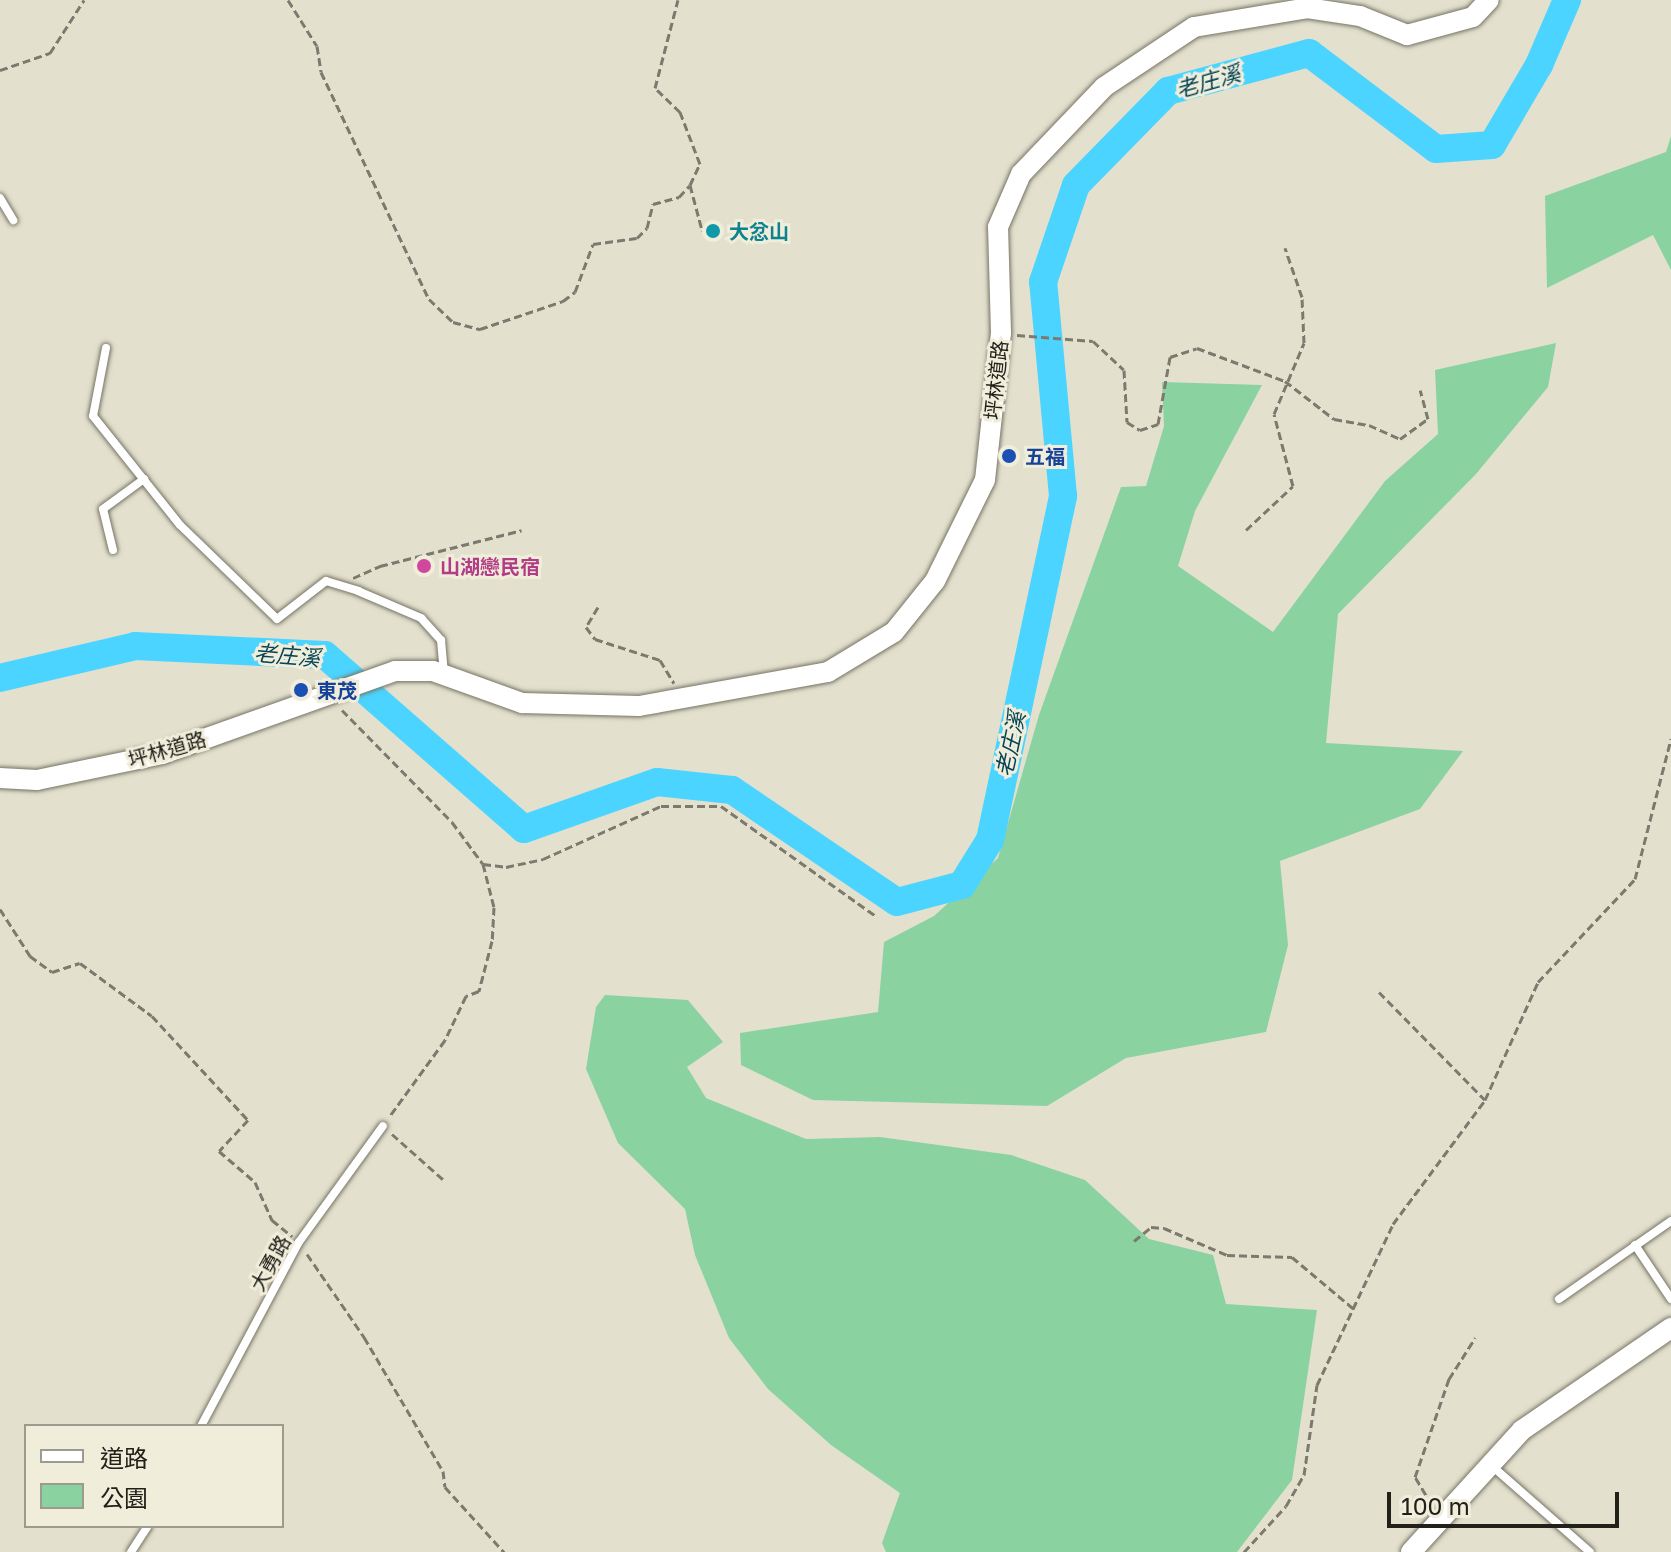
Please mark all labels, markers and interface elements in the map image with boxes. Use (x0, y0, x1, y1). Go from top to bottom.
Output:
water label: 老庄溪 (1173, 59, 1243, 103)
place label: 大忿山 (729, 219, 789, 243)
marker: 大忿山 (704, 222, 722, 240)
street label: 坪林道路 (980, 339, 1012, 421)
place label: 五福 (1025, 444, 1065, 468)
marker: 五福 (1000, 447, 1018, 465)
place label: 山湖戀民宿 (440, 554, 540, 578)
marker: 山湖戀民宿 (415, 557, 433, 575)
water label: 老庄溪 (253, 639, 321, 671)
place label: 東茂 (317, 678, 357, 702)
marker: 東茂 (292, 681, 310, 699)
water label: 老庄溪 (990, 709, 1030, 779)
street label: 坪林道路 (125, 726, 209, 772)
street label: 大勇路 (245, 1231, 295, 1295)
legend (24, 1424, 284, 1528)
text: 道路 (100, 1443, 148, 1472)
scale bar (1391, 1476, 1623, 1526)
text: 公園 (100, 1483, 148, 1512)
text: 100 m (1401, 1491, 1470, 1520)

